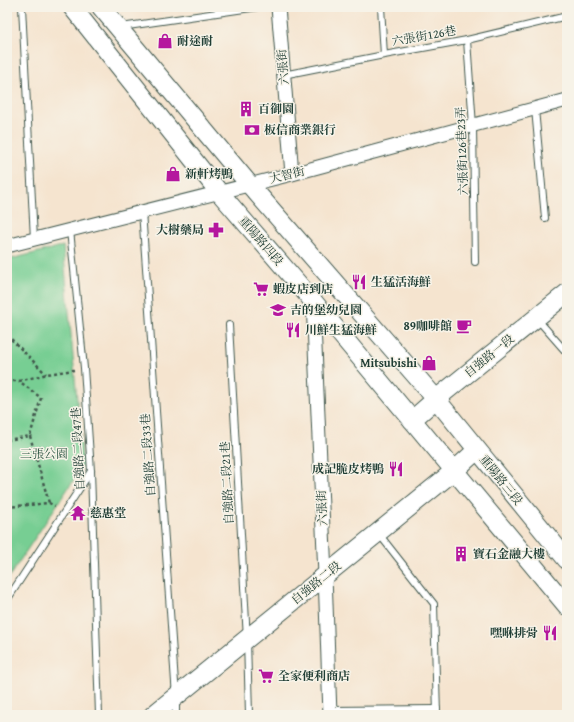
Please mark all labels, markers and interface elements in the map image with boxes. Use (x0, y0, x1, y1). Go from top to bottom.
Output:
street label: 六張街126巷 (390, 21, 458, 50)
shop icon: 耐途耐 (156, 32, 174, 50)
place label: 耐途耐 (177, 32, 213, 49)
street label: 六張街 (272, 47, 293, 86)
building icon: 百御園 (237, 100, 255, 118)
place label: 百御園 (258, 100, 294, 117)
street label: 六張街126巷23弄 (451, 106, 472, 196)
bank icon: 板信商業銀行 (243, 121, 261, 139)
place label: 板信商業銀行 (264, 121, 336, 138)
street label: 大智街 (267, 162, 307, 187)
shop icon: 新軒烤鴨 (164, 165, 182, 183)
place label: 新軒烤鴨 (185, 165, 233, 182)
street label: 重陽路四段 (235, 212, 287, 269)
place label: 大樹藥局 (156, 221, 204, 238)
pharmacy icon: 大樹藥局 (207, 221, 225, 239)
restaurant icon: 生猛活海鮮 (350, 273, 368, 291)
place label: 生猛活海鮮 (371, 273, 431, 290)
supermarket icon: 蝦皮店到店 (252, 280, 270, 298)
place label: 蝦皮店到店 (273, 280, 333, 297)
school or university icon: 吉的堡幼兒園 (269, 301, 287, 319)
place label: 吉的堡幼兒園 (290, 301, 362, 318)
place label: 89咖啡館 (404, 317, 452, 334)
cafe icon: 89咖啡館 (455, 317, 473, 335)
restaurant icon: 川鮮生猛海鮮 (284, 321, 302, 339)
place label: 川鮮生猛海鮮 (305, 321, 377, 338)
street label: 自強路一段 (460, 330, 517, 381)
place label: Mitsubishi (360, 354, 417, 371)
shop icon: Mitsubishi (420, 354, 438, 372)
street label: 自強路二段47巷 (67, 407, 88, 491)
street label: 自強路二段33巷 (136, 413, 159, 497)
street label: 自強路二段21巷 (216, 441, 237, 525)
park label: 三張公園 (20, 445, 68, 462)
street label: 重陽路三段 (476, 451, 527, 508)
place label: 成記脆皮烤鴨 (312, 460, 384, 477)
restaurant icon: 成記脆皮烤鴨 (387, 460, 405, 478)
street label: 六張街 (312, 489, 331, 526)
temple icon: 慈惠堂 (69, 504, 87, 522)
place label: 慈惠堂 (90, 504, 126, 521)
building icon: 寶石金融大樓 (452, 545, 470, 563)
place label: 寶石金融大樓 (473, 545, 545, 562)
street label: 自強路二段 (287, 557, 344, 608)
place label: 嘿咻排骨 (490, 624, 538, 641)
restaurant icon: 嘿咻排骨 (541, 624, 559, 642)
supermarket icon: 全家便利商店 (257, 667, 275, 685)
place label: 全家便利商店 (278, 667, 350, 684)

